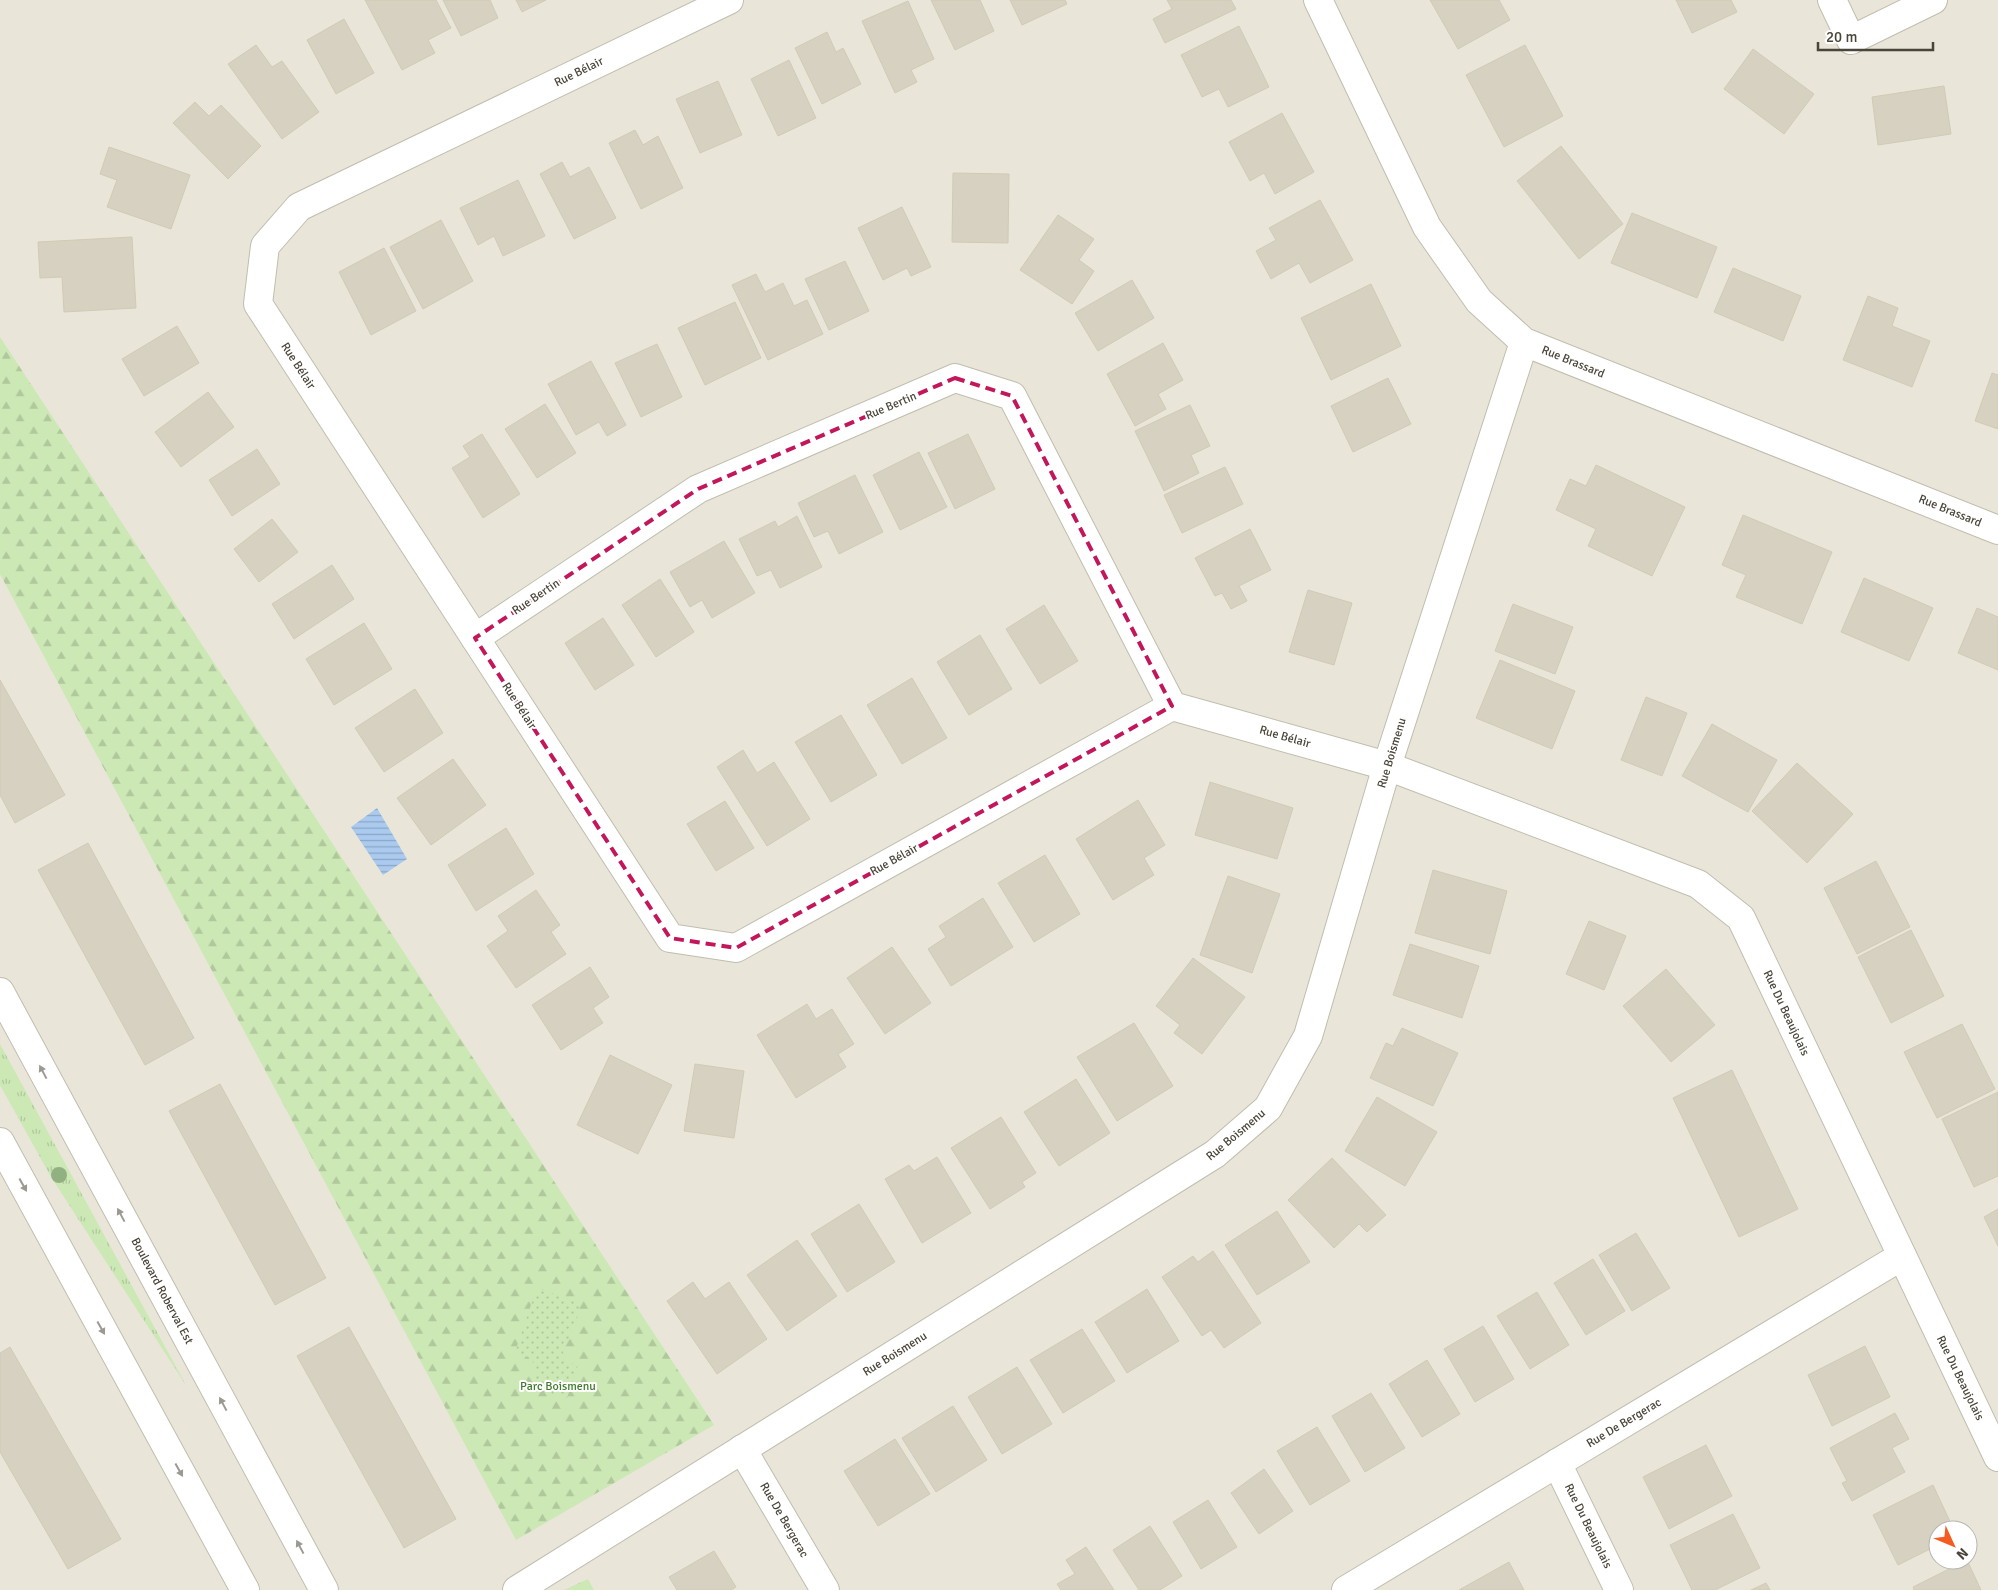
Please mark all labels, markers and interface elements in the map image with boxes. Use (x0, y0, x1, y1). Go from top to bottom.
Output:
scale bar (1818, 20, 1933, 52)
text: 20 m (1826, 28, 1857, 46)
street label: Rue Bélair (552, 53, 606, 90)
street label: Rue Bélair (277, 340, 319, 393)
street label: Rue Brassard (1539, 343, 1607, 381)
street label: Rue Bertin (863, 389, 919, 423)
street label: Rue Brassard (1916, 492, 1984, 530)
street label: Rue Bertin (509, 576, 563, 618)
street label: Rue Bélair (498, 680, 540, 733)
street label: Rue Boismenu (1374, 716, 1410, 790)
street label: Rue Bélair (1258, 723, 1313, 752)
street label: Rue Bélair (867, 840, 921, 879)
street label: Rue Du Beaujolais (1760, 968, 1812, 1058)
one-way arrow (39, 1066, 48, 1079)
street label: Rue Boismenu (1203, 1106, 1269, 1164)
one-way arrow (19, 1178, 28, 1192)
one-way arrow (117, 1208, 125, 1222)
street label: Boulevard Roberval Est (128, 1235, 196, 1347)
one-way arrow (97, 1321, 106, 1334)
street label: Rue Boismenu (860, 1328, 930, 1380)
street label: Rue Du Beaujolais (1933, 1333, 1987, 1423)
park label: Parc Boismenu (520, 1379, 596, 1394)
street label: Rue De Bergerac (1584, 1395, 1664, 1451)
one-way arrow (219, 1397, 227, 1412)
one-way arrow (175, 1463, 183, 1478)
street label: Rue De Bergerac (756, 1480, 812, 1561)
street label: Rue Du Beaujolais (1561, 1481, 1615, 1571)
north arrow (1928, 1520, 1978, 1570)
one-way arrow (296, 1540, 305, 1554)
text: N (1952, 1544, 1971, 1563)

